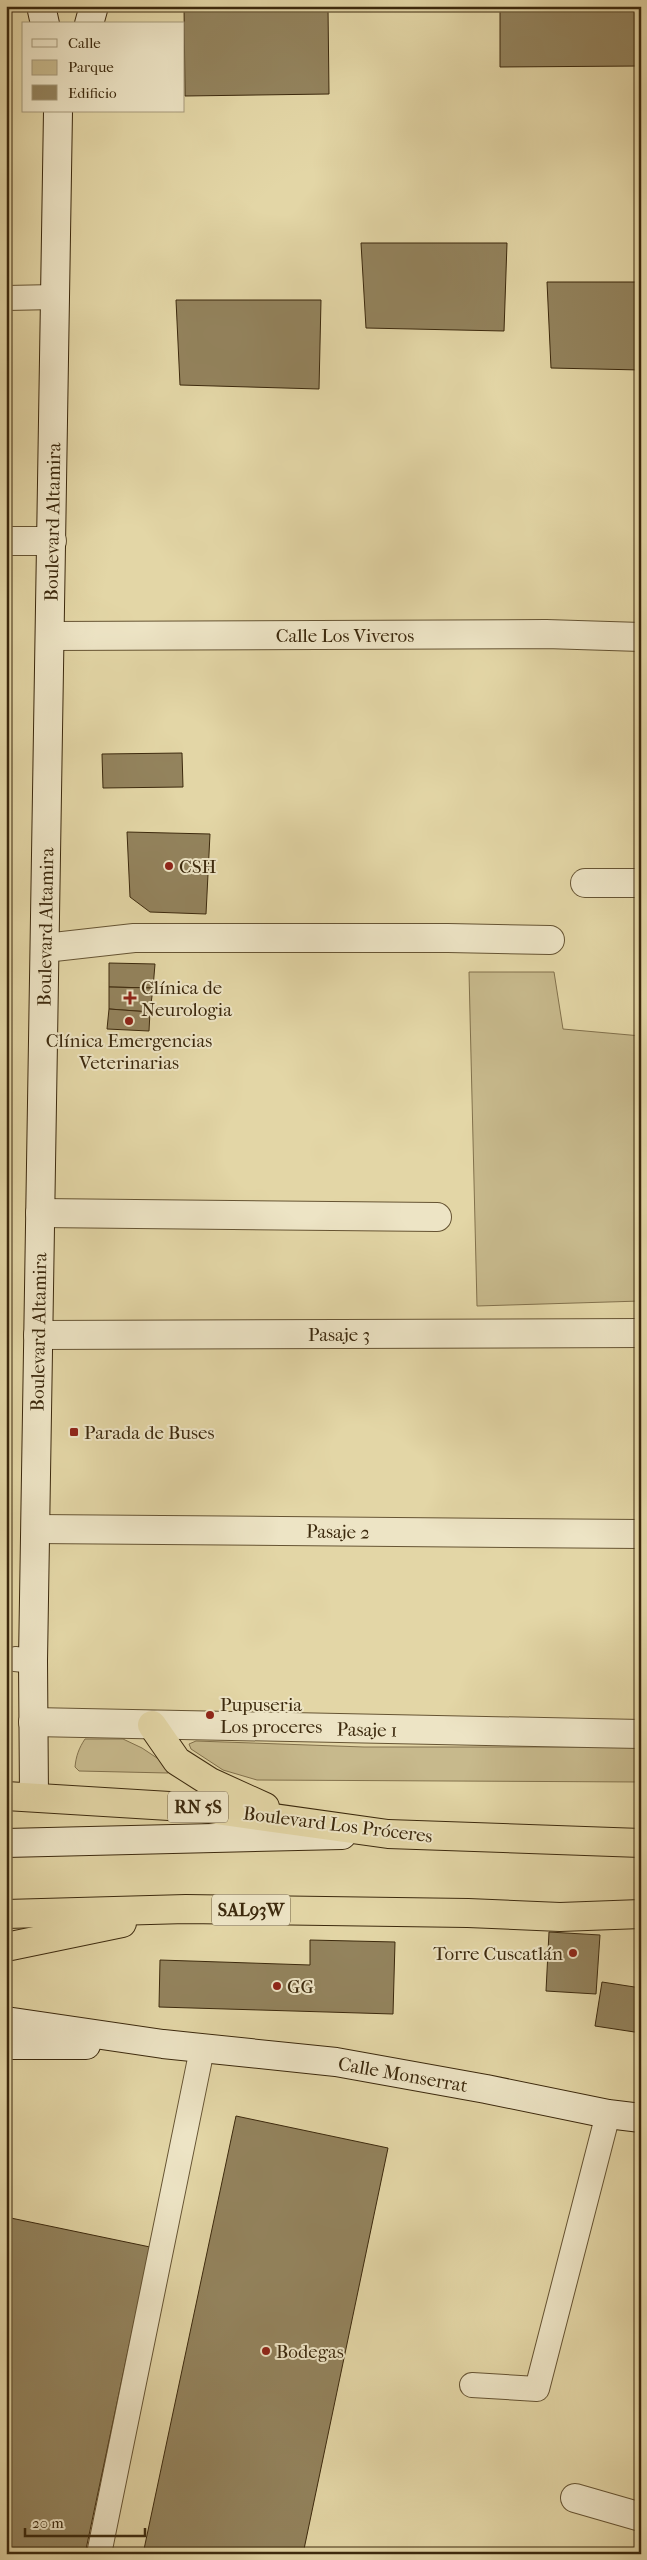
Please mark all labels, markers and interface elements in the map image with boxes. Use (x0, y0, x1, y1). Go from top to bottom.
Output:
legend (22, 22, 185, 112)
text: Calle (68, 34, 101, 52)
text: Parque (68, 58, 114, 76)
text: Edificio (68, 84, 117, 102)
street label: Boulevard Altamira (41, 442, 65, 601)
street label: Calle Los Viveros (276, 625, 414, 647)
street label: Boulevard Altamira (34, 847, 58, 1006)
place label: CSH (179, 856, 217, 878)
marker: CSH (163, 860, 175, 872)
place label: Clínica de Neurologia (141, 977, 232, 1021)
marker: Clínica de Neurologia (123, 991, 137, 1005)
marker: Clínica Emergencias Veterinarias (123, 1015, 135, 1027)
place label: Clínica Emergencias Veterinarias (46, 1030, 212, 1074)
street label: Boulevard Altamira (27, 1252, 51, 1411)
street label: Pasaje 3 (308, 1324, 370, 1346)
place label: Parada de Buses (84, 1422, 215, 1444)
marker: Parada de Buses (68, 1426, 80, 1438)
street label: Pasaje 2 (306, 1520, 370, 1544)
place label: Pupuseria Los proceres (220, 1694, 322, 1738)
marker: Pupuseria Los proceres (204, 1709, 216, 1721)
street label: Pasaje 1 (336, 1718, 398, 1742)
road number: RN 5S (168, 1791, 228, 1822)
street label: Boulevard Los Próceres (242, 1802, 434, 1848)
road number: SAL93W (212, 1894, 290, 1926)
place label: Torre Cuscatlán (433, 1943, 563, 1965)
marker: Torre Cuscatlán (567, 1947, 579, 1959)
place label: GG (287, 1976, 314, 1998)
marker: GG (271, 1980, 283, 1992)
street label: Calle Monserrat (336, 2053, 470, 2097)
place label: Bodegas (276, 2341, 344, 2363)
marker: Bodegas (260, 2345, 272, 2357)
scale bar (25, 2505, 145, 2537)
text: 20 m (32, 2514, 64, 2532)

